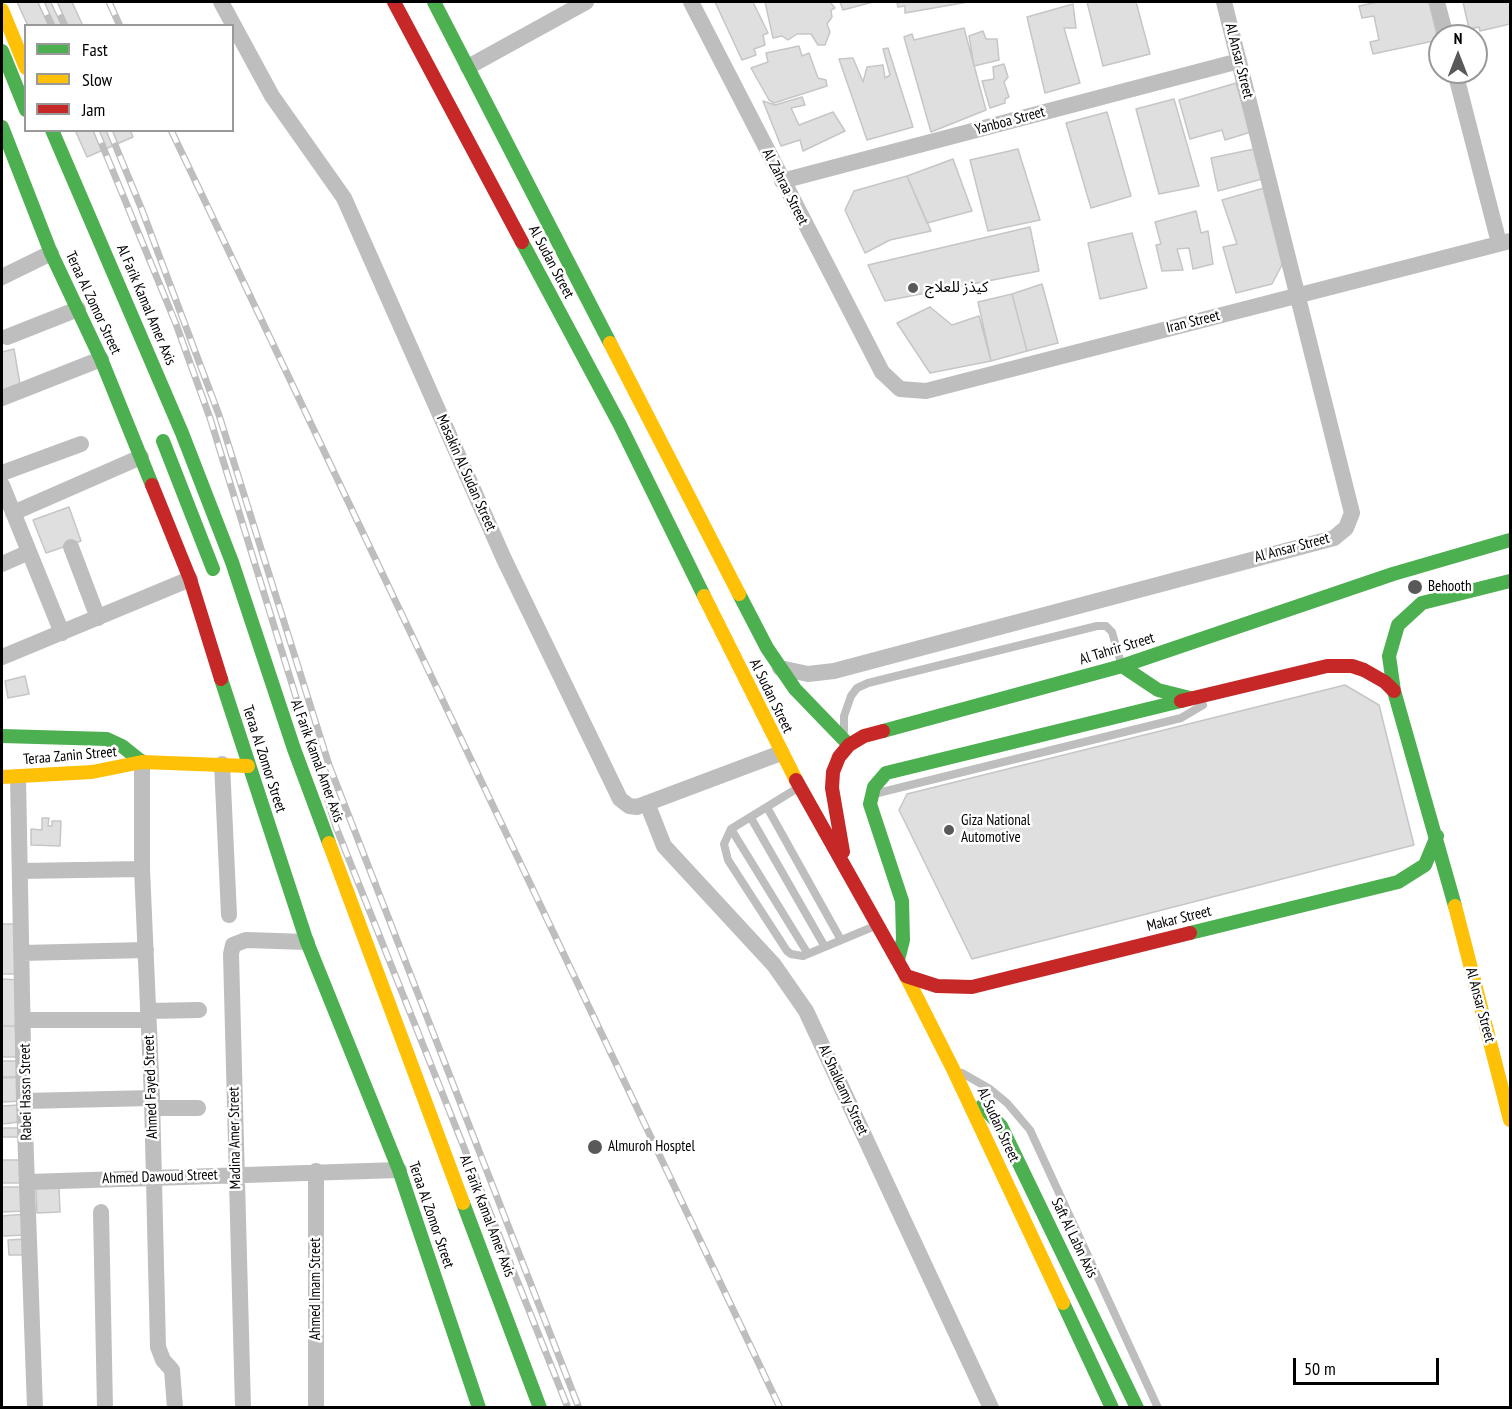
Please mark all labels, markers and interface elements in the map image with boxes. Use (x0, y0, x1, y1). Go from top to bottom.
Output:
street label: Al Ansar Street (1221, 22, 1257, 100)
legend (24, 24, 234, 132)
north arrow (1428, 24, 1488, 84)
text: N (1454, 28, 1462, 48)
text: Fast (82, 38, 108, 61)
text: Slow (82, 68, 112, 91)
text: Jam (82, 98, 105, 121)
street label: Yanboa Street (973, 103, 1047, 139)
street label: Al Zahraa Street (758, 146, 812, 228)
street label: Al Sudan Street (524, 222, 578, 302)
street label: Al Farik Kamal Amer Axis (112, 242, 180, 368)
street label: Teraa Al Zomor Street (61, 249, 125, 357)
place label: كيذز للعلاج (925, 279, 988, 297)
marker: كيذز للعلاج (906, 281, 920, 295)
street label: Iran Street (1164, 307, 1222, 337)
street label: Masakin Al Sudan Street (432, 412, 500, 534)
street label: Al Ansar Street (1253, 529, 1331, 567)
marker: Behooth (1406, 578, 1424, 596)
place label: Behooth (1428, 578, 1472, 596)
street label: Al Tahrir Street (1077, 629, 1157, 669)
street label: Al Sudan Street (745, 656, 797, 736)
street label: Al Farik Kamal Amer Axis (286, 697, 348, 825)
street label: Teraa Al Zomor Street (238, 703, 290, 815)
street label: Teraa Zanin Street (23, 743, 117, 769)
place label: Giza National Automotive (961, 812, 1030, 847)
marker: Giza National Automotive (942, 823, 956, 837)
street label: Makar Street (1145, 902, 1213, 936)
street label: Al Ansar Street (1461, 966, 1499, 1044)
street label: Ahmed Fayed Street (140, 1035, 162, 1139)
street label: Al Shalkamy Street (814, 1042, 872, 1138)
street label: Rabei Hassn Street (16, 1043, 36, 1141)
street label: Al Sudan Street (973, 1085, 1023, 1165)
street label: Madina Amer Street (225, 1087, 245, 1189)
marker: Almuroh Hosptel (586, 1138, 604, 1156)
place label: Almuroh Hosptel (608, 1138, 695, 1156)
street label: Al Farik Kamal Amer Axis (455, 1152, 519, 1280)
street label: Teraa Al Zomor Street (404, 1159, 458, 1271)
street label: Ahmed Dawoud Street (102, 1166, 218, 1188)
street label: Saft Al Labn Axis (1047, 1195, 1101, 1281)
street label: Ahmed Imam Street (307, 1238, 325, 1340)
scale bar (1296, 1346, 1442, 1384)
text: 50 m (1304, 1357, 1336, 1380)

